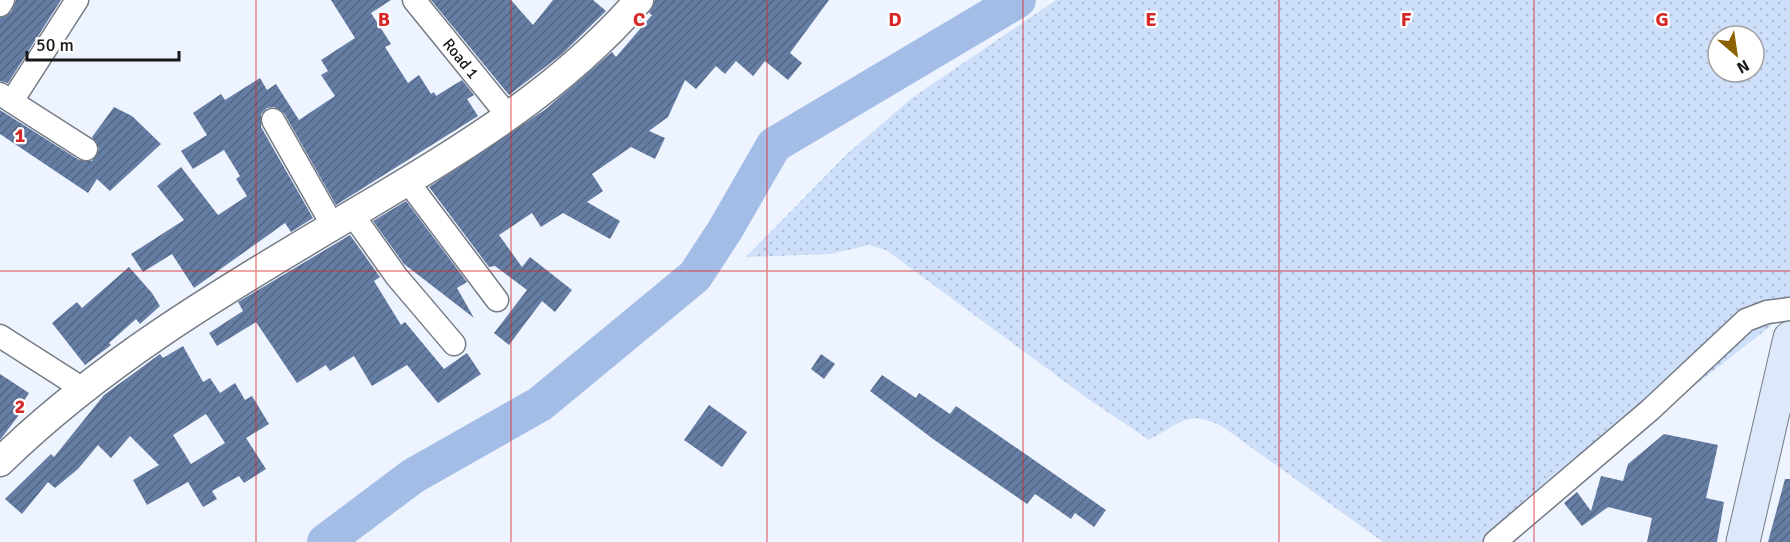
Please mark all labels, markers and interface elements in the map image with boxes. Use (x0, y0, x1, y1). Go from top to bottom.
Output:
text: B (378, 7, 390, 32)
text: C (633, 7, 645, 32)
text: D (888, 7, 902, 32)
text: E (1145, 7, 1157, 32)
text: F (1401, 7, 1412, 32)
text: G (1655, 7, 1669, 32)
scale bar (27, 24, 178, 62)
north arrow (1706, 24, 1766, 84)
text: 50 m (36, 34, 74, 56)
street label: Road 1 (438, 35, 483, 83)
text: N (1733, 55, 1753, 78)
text: 1 (15, 123, 26, 148)
text: 2 (15, 394, 25, 419)

